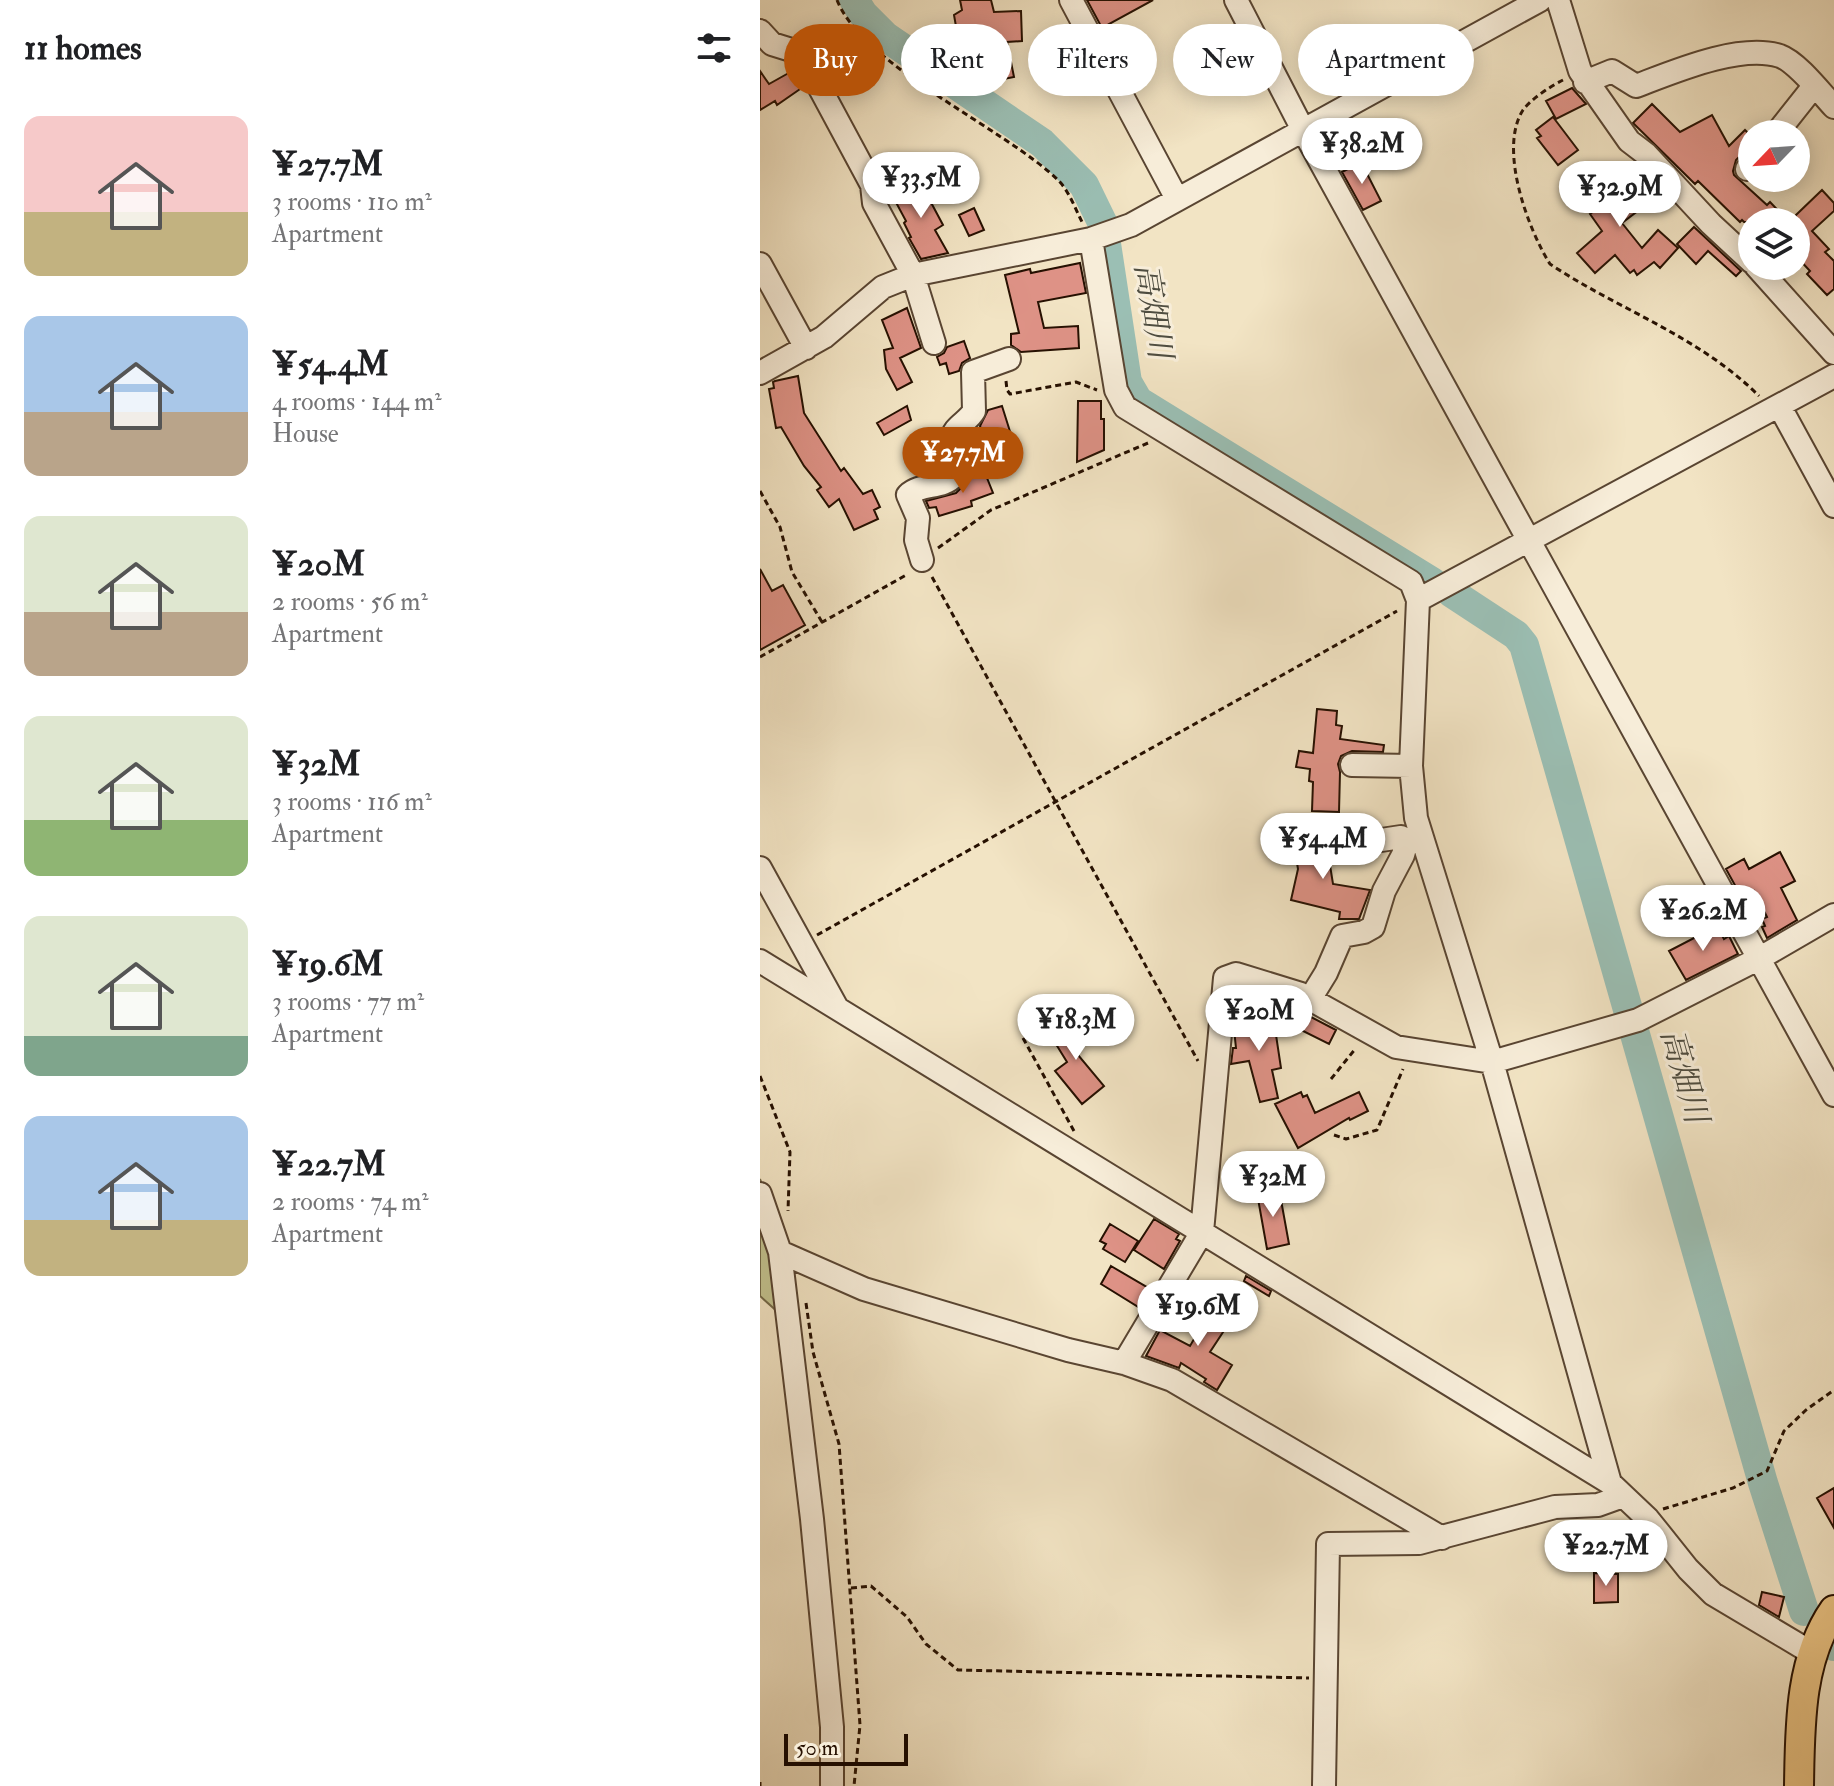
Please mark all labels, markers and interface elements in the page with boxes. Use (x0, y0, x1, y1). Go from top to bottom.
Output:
chip: Buy (784, 24, 885, 96)
chip: Rent (901, 24, 1012, 96)
chip: Filters (1028, 24, 1157, 96)
chip: New (1173, 24, 1282, 96)
chip: Apartment (1298, 24, 1474, 96)
icon: filters (692, 26, 736, 70)
text: 11 homes (24, 27, 142, 70)
pin: ¥38.2M (1297, 118, 1427, 186)
north arrow (1738, 120, 1810, 192)
map controls (1738, 120, 1810, 280)
text: ¥38.2M (1319, 128, 1405, 160)
text: ¥27.7M (272, 143, 383, 186)
icon: home (88, 148, 184, 244)
pin: ¥33.5M (856, 152, 986, 220)
pin: ¥32.9M (1555, 161, 1685, 229)
text: ¥33.5M (881, 162, 961, 194)
text: ¥32.9M (1577, 171, 1663, 203)
text: 3 rooms · 110 m² (272, 186, 432, 218)
button: layers (1738, 208, 1810, 280)
text: Apartment (272, 218, 383, 250)
water label: 高畑川 (1126, 260, 1181, 364)
text: ¥54.4M (272, 343, 389, 386)
icon: home (88, 348, 184, 444)
text: 4 rooms · 144 m² (272, 386, 442, 418)
text: House (272, 418, 339, 450)
pin: ¥27.7M (898, 427, 1028, 495)
text: ¥27.7M (920, 437, 1006, 469)
text: ¥20M (272, 543, 365, 586)
icon: home (88, 548, 184, 644)
text: 2 rooms · 56 m² (272, 586, 428, 618)
text: Apartment (272, 618, 383, 650)
text: ¥32M (272, 743, 361, 786)
icon: home (88, 748, 184, 844)
text: 3 rooms · 116 m² (272, 786, 432, 818)
pin: ¥54.4M (1258, 813, 1388, 881)
text: Apartment (272, 818, 383, 850)
text: ¥54.4M (1278, 823, 1368, 855)
pin: ¥26.2M (1638, 885, 1768, 953)
text: ¥26.2M (1658, 895, 1748, 927)
text: ¥19.6M (272, 943, 384, 986)
icon: home (88, 948, 184, 1044)
pin: ¥20M (1212, 985, 1306, 1053)
text: 3 rooms · 77 m² (272, 986, 424, 1018)
pin: ¥18.3M (1011, 994, 1141, 1062)
text: ¥20M (1223, 995, 1295, 1027)
text: ¥18.3M (1035, 1004, 1117, 1036)
text: Apartment (272, 1018, 383, 1050)
water label: 高畑川 (1652, 1024, 1717, 1131)
text: ¥22.7M (272, 1143, 386, 1186)
icon: home (88, 1148, 184, 1244)
pin: ¥32M (1226, 1151, 1320, 1219)
text: ¥32M (1239, 1161, 1307, 1193)
text: 2 rooms · 74 m² (272, 1186, 429, 1218)
text: Apartment (272, 1218, 383, 1250)
pin: ¥19.6M (1133, 1280, 1263, 1348)
text: ¥19.6M (1155, 1290, 1241, 1322)
pin: ¥22.7M (1541, 1520, 1671, 1588)
text: ¥22.7M (1562, 1530, 1650, 1562)
scale bar (784, 1730, 908, 1766)
text: 50 m (796, 1734, 838, 1762)

